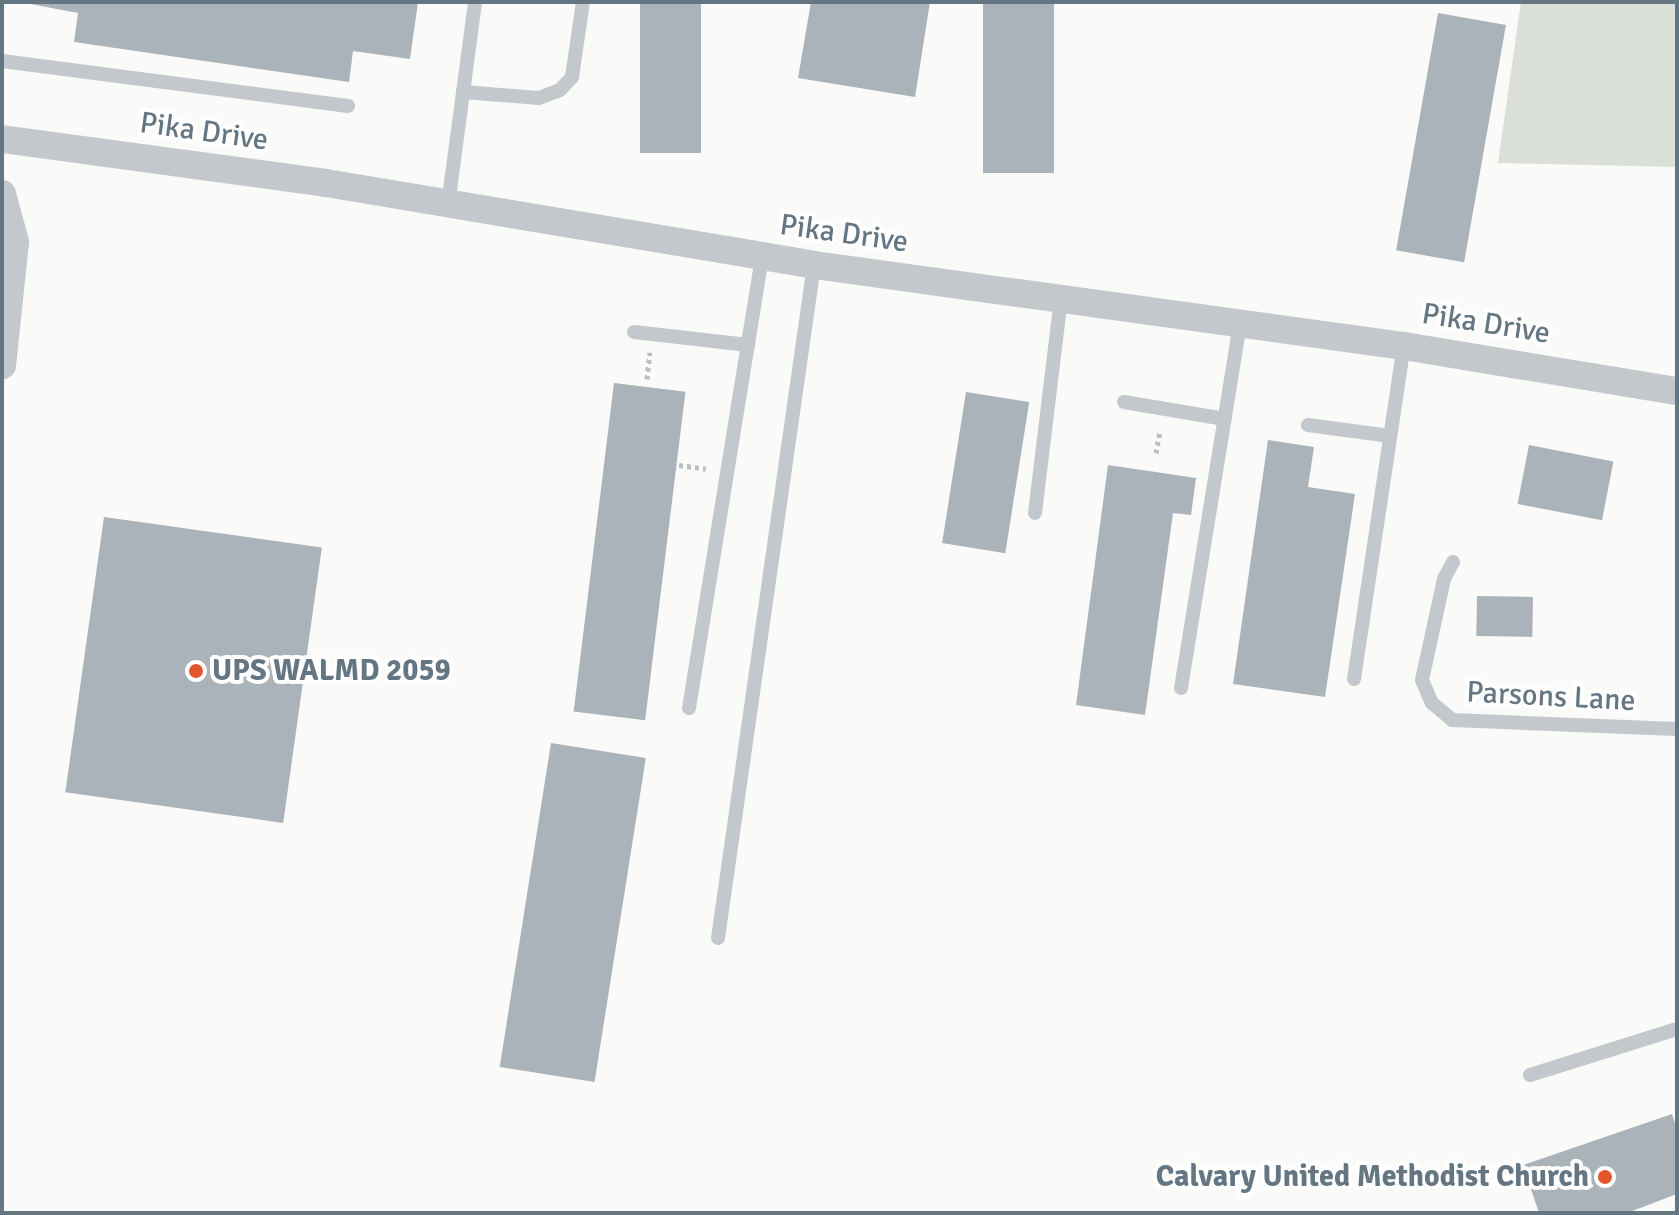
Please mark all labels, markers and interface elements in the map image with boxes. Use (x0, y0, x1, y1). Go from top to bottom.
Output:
street label: Pika Drive (138, 105, 270, 159)
street label: Pika Drive (778, 207, 910, 261)
street label: Pika Drive (1419, 296, 1553, 352)
place label: UPS WALMD 2059 (212, 653, 451, 689)
marker: UPS WALMD 2059 (187, 662, 205, 680)
street label: Parsons Lane (1465, 675, 1637, 719)
place label: Calvary United Methodist Church (1156, 1159, 1589, 1195)
marker: Calvary United Methodist Church (1596, 1168, 1614, 1186)

